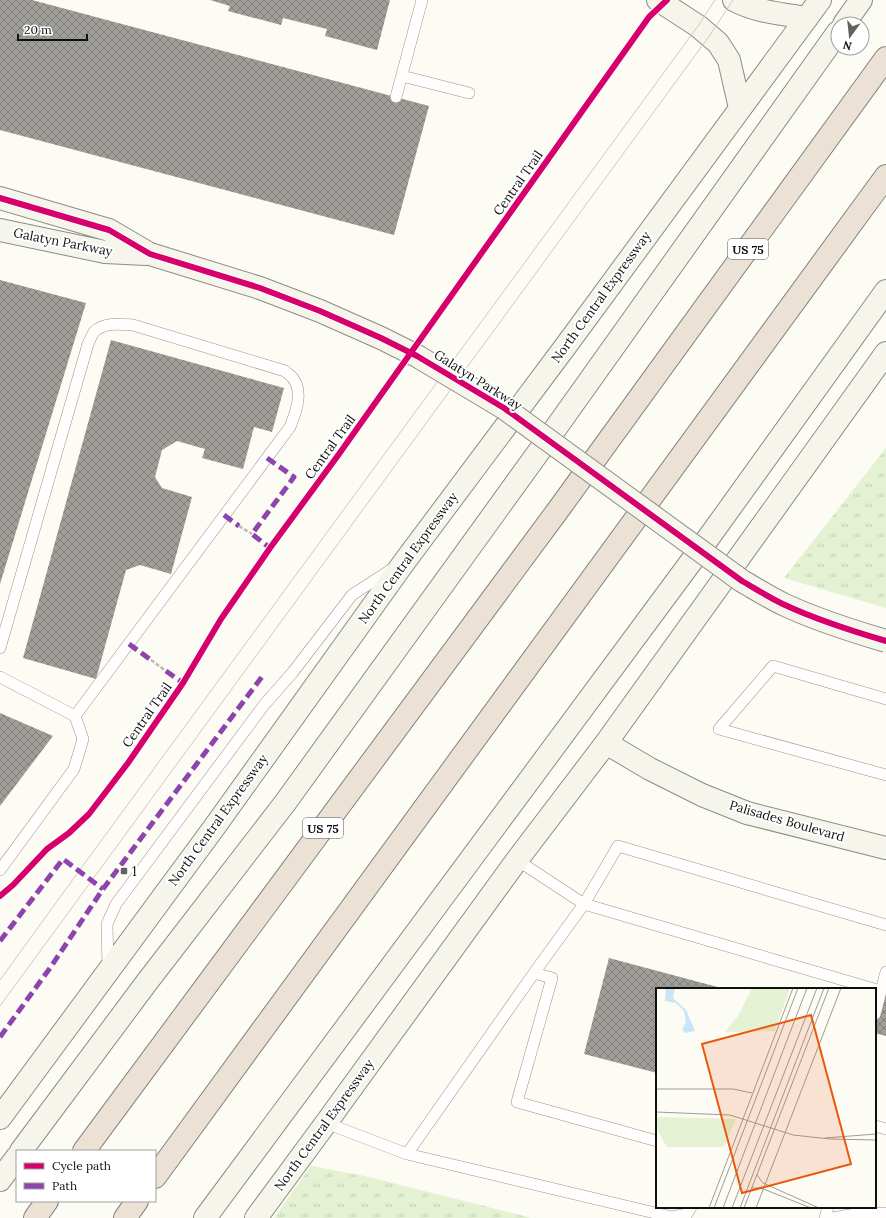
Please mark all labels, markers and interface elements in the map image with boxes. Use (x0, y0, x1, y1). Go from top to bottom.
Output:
scale bar (18, 16, 87, 42)
north arrow (830, 16, 870, 56)
text: 20 m (24, 22, 52, 37)
text: N (841, 38, 853, 54)
street label: Central Trail (489, 147, 547, 219)
street label: Galatyn Parkway (12, 224, 114, 260)
street label: North Central Expressway (548, 228, 655, 366)
road number: US 75 (728, 239, 768, 259)
street label: Galatyn Parkway (431, 346, 525, 414)
street label: Central Trail (301, 411, 359, 483)
street label: North Central Expressway (355, 489, 462, 627)
street label: Central Trail (118, 679, 176, 751)
street label: North Central Expressway (165, 751, 272, 889)
street label: Palisades Boulevard (727, 796, 847, 846)
road number: US 75 (303, 818, 343, 838)
place label: 1 (132, 863, 137, 880)
marker: 1 (119, 866, 129, 876)
inset map (656, 988, 876, 1208)
street label: North Central Expressway (271, 1056, 378, 1194)
legend (16, 1150, 156, 1202)
text: Cycle path (52, 1158, 111, 1173)
text: Path (52, 1178, 77, 1193)

